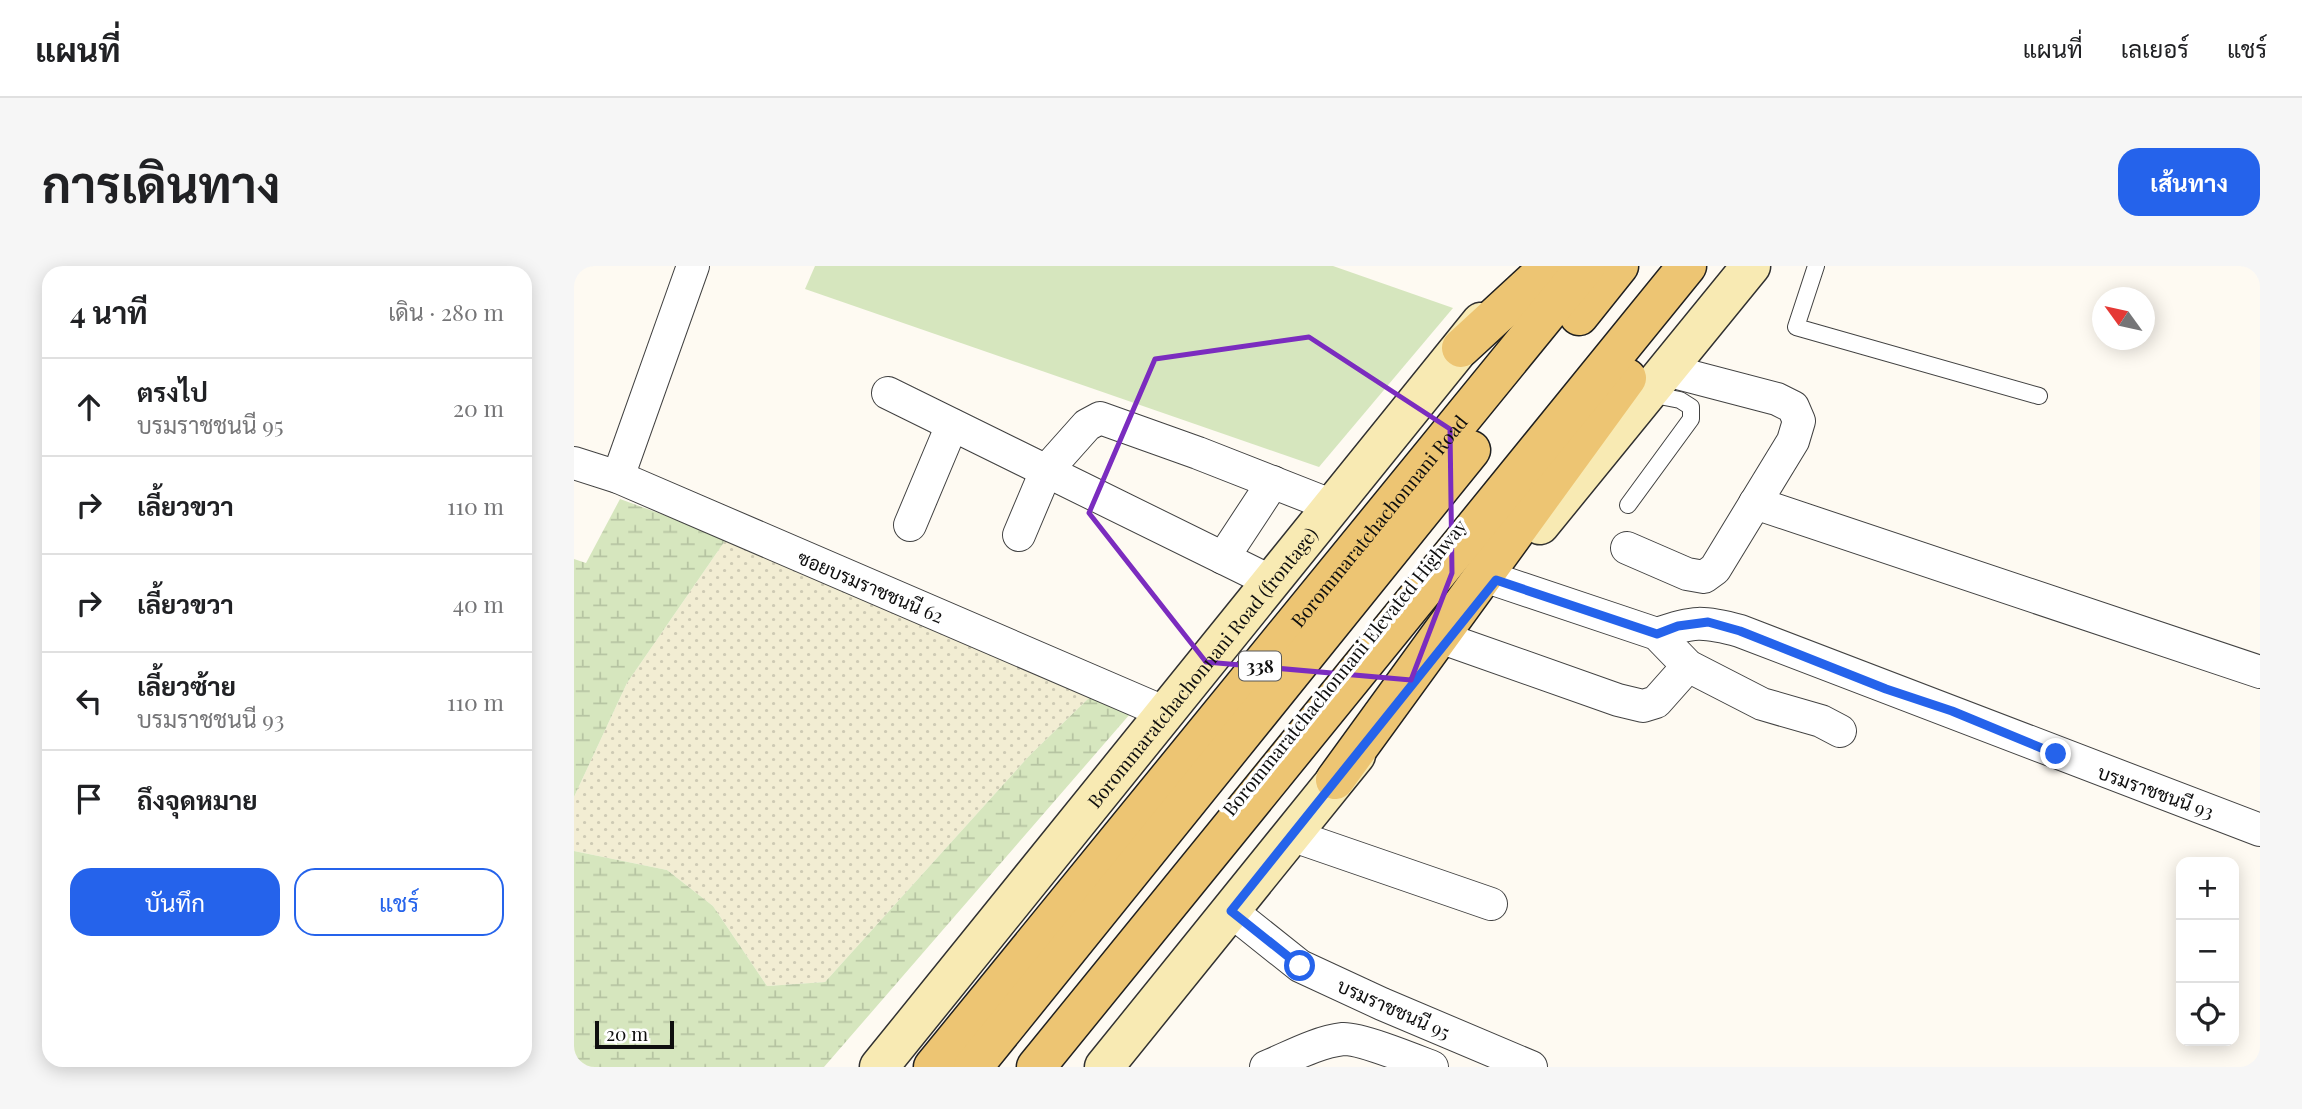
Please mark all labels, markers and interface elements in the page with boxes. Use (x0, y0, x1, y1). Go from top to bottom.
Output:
text: แผนที่ (35, 26, 121, 70)
text: แผนที่ (2023, 32, 2083, 64)
text: เลเยอร์ (2121, 32, 2189, 64)
text: แชร์ (2227, 32, 2267, 64)
button: เส้นทาง (2118, 148, 2260, 216)
text: การเดินทาง (42, 150, 280, 215)
north arrow (2092, 287, 2155, 350)
text: 4 นาที (70, 292, 148, 332)
text: เดิน · 280 m (388, 296, 504, 327)
text: ตรงไป (137, 374, 208, 409)
icon: ahead (70, 388, 108, 426)
text: 20 m (453, 392, 504, 423)
text: บรมราชชนนี 95 (137, 409, 284, 440)
street label: Borommaratchachonnani Road (1284, 409, 1473, 632)
icon: right (70, 486, 108, 524)
text: เลี้ยวขวา (137, 488, 234, 523)
text: 110 m (447, 490, 504, 521)
street label: Borommaratchachonnani Elevated Highway (1216, 513, 1472, 821)
street label: Borommaratchachonnani Road (frontage) (1081, 522, 1323, 813)
street label: ซอยบรมราชชนนี 62 (794, 544, 948, 628)
icon: right (70, 584, 108, 622)
text: เลี้ยวขวา (137, 586, 234, 621)
text: 40 m (453, 588, 504, 619)
road number: 338 (1239, 652, 1281, 680)
text: เลี้ยวซ้าย (137, 668, 236, 703)
icon: left (70, 682, 108, 720)
text: 110 m (447, 686, 504, 717)
text: บรมราชชนนี 93 (137, 703, 284, 734)
route end (2040, 738, 2071, 769)
street label: บรมราชชนนี 93 (2094, 758, 2218, 824)
icon: arrive (70, 780, 108, 818)
text: ถึงจุดหมาย (137, 782, 258, 817)
map controls (2176, 857, 2239, 1046)
button: + (2176, 857, 2239, 920)
button: บันทึก (70, 868, 280, 936)
button: แชร์ (294, 868, 504, 936)
button: − (2176, 920, 2239, 983)
route start (1284, 950, 1315, 981)
street label: บรมราชชนนี 95 (1333, 972, 1455, 1045)
button: locate (2176, 983, 2239, 1046)
scale bar (595, 1018, 674, 1050)
text: 20 m (606, 1020, 648, 1046)

